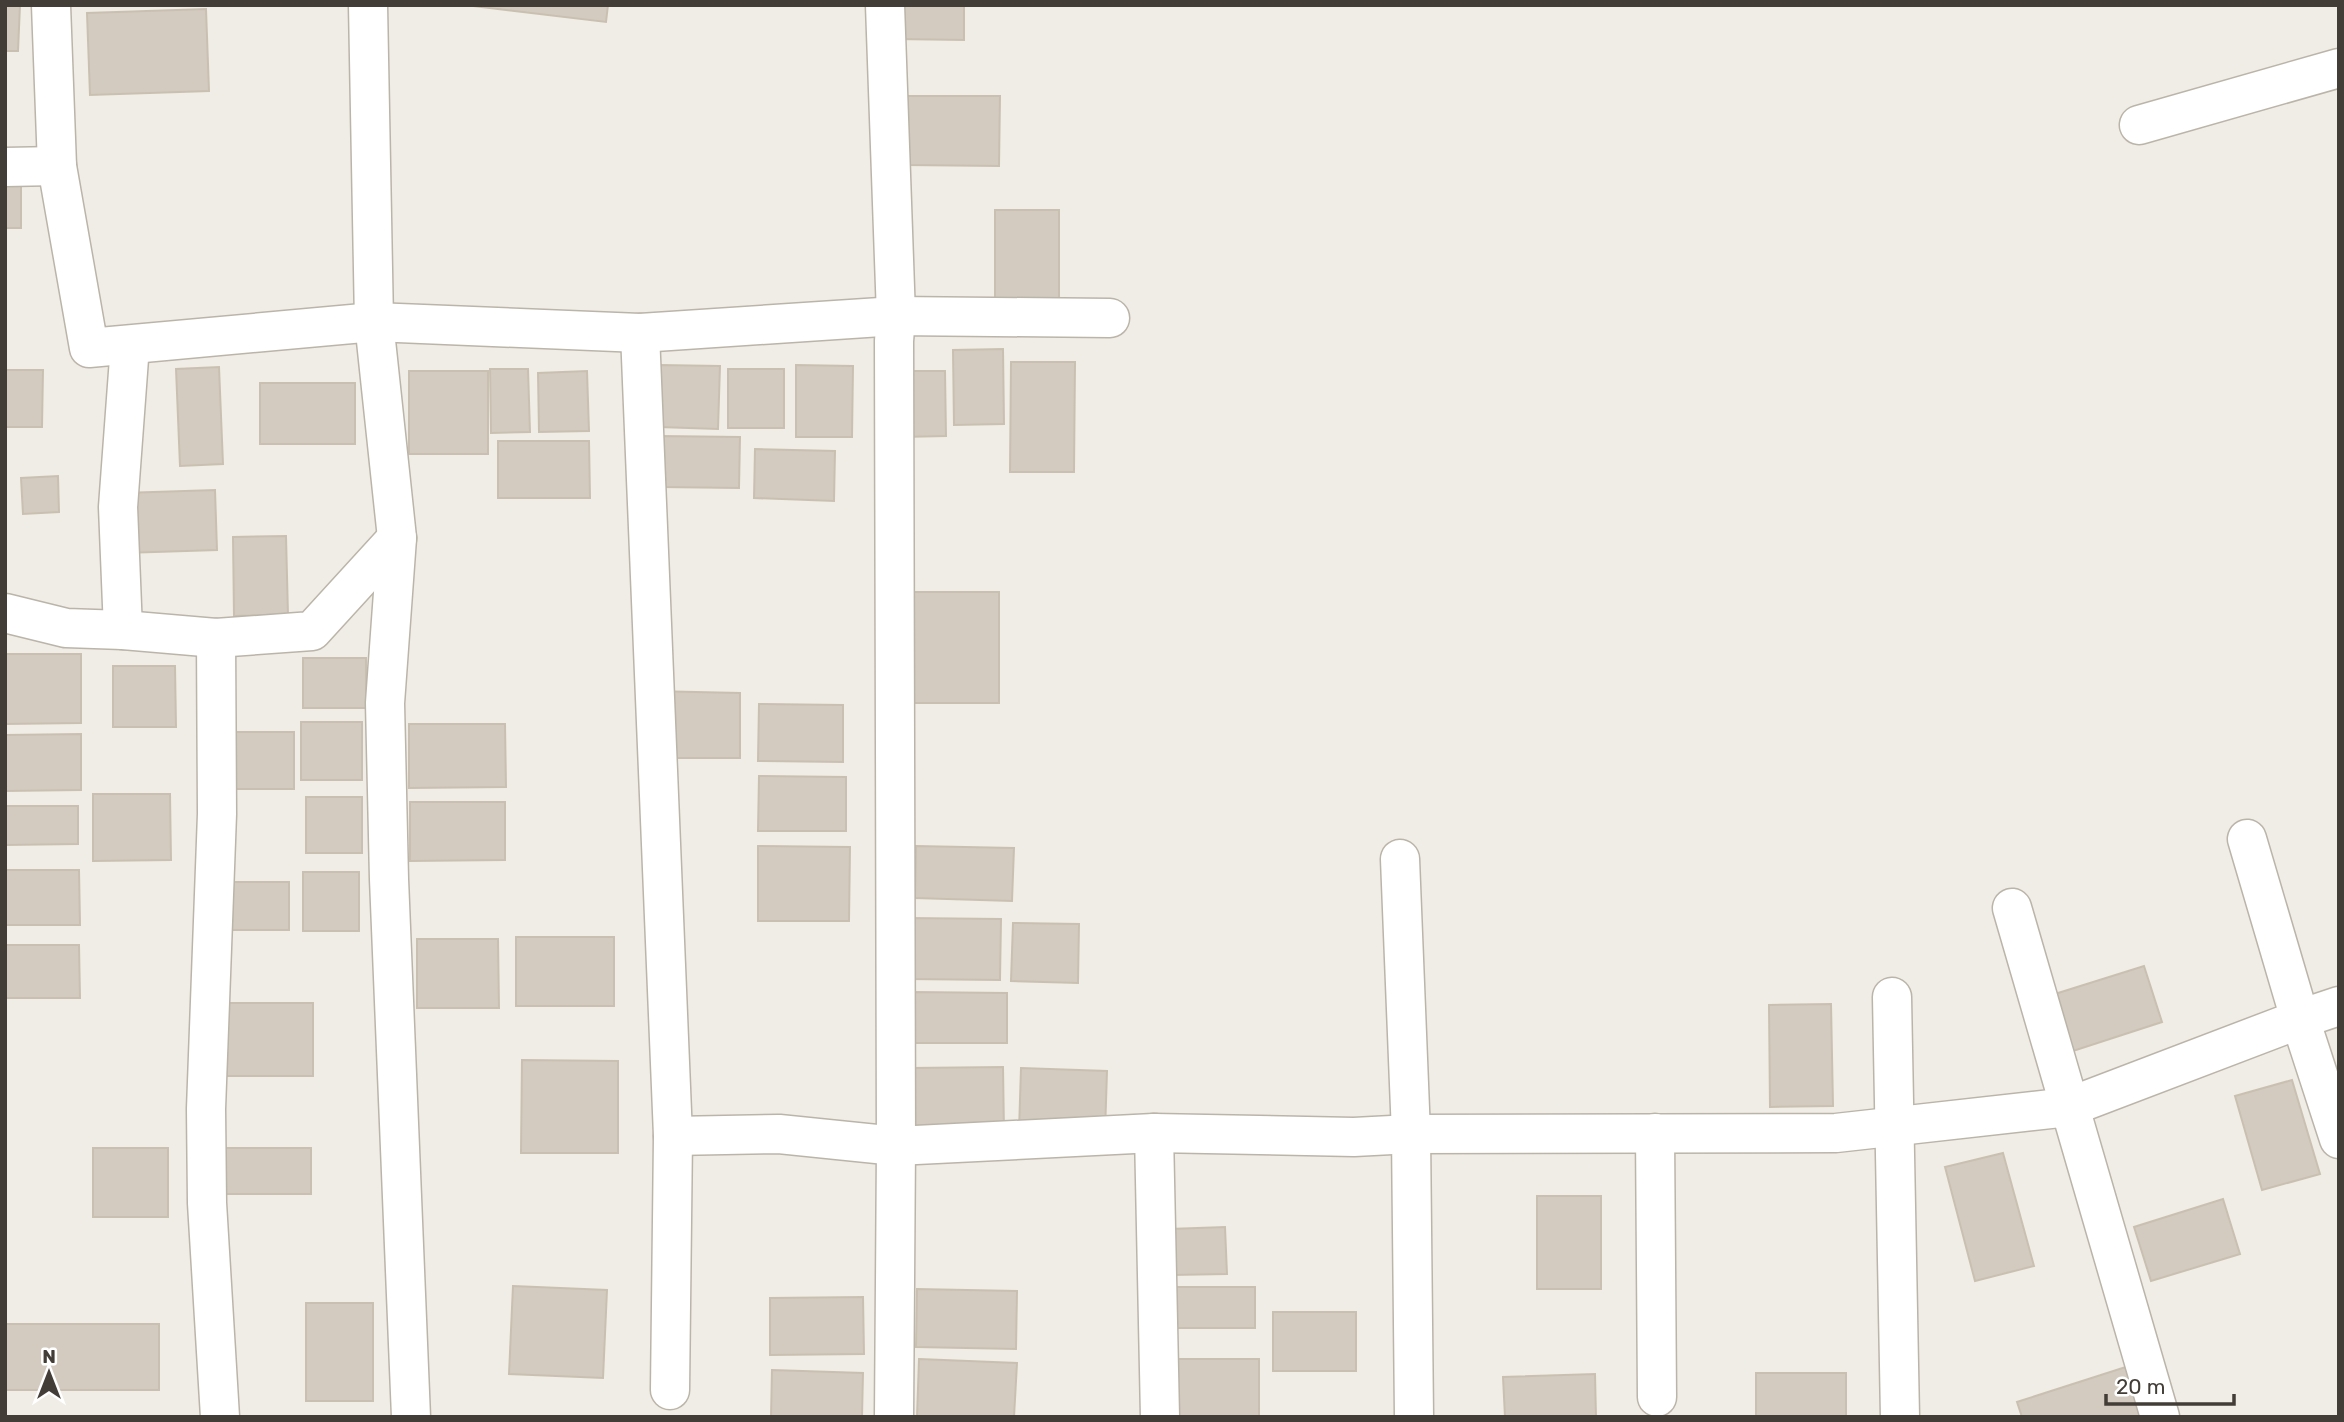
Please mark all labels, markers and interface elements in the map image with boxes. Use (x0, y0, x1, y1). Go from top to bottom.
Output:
north arrow (14, 1338, 84, 1408)
text: N (42, 1345, 56, 1368)
scale bar (2106, 1362, 2234, 1406)
text: 20 m (2116, 1374, 2165, 1399)

